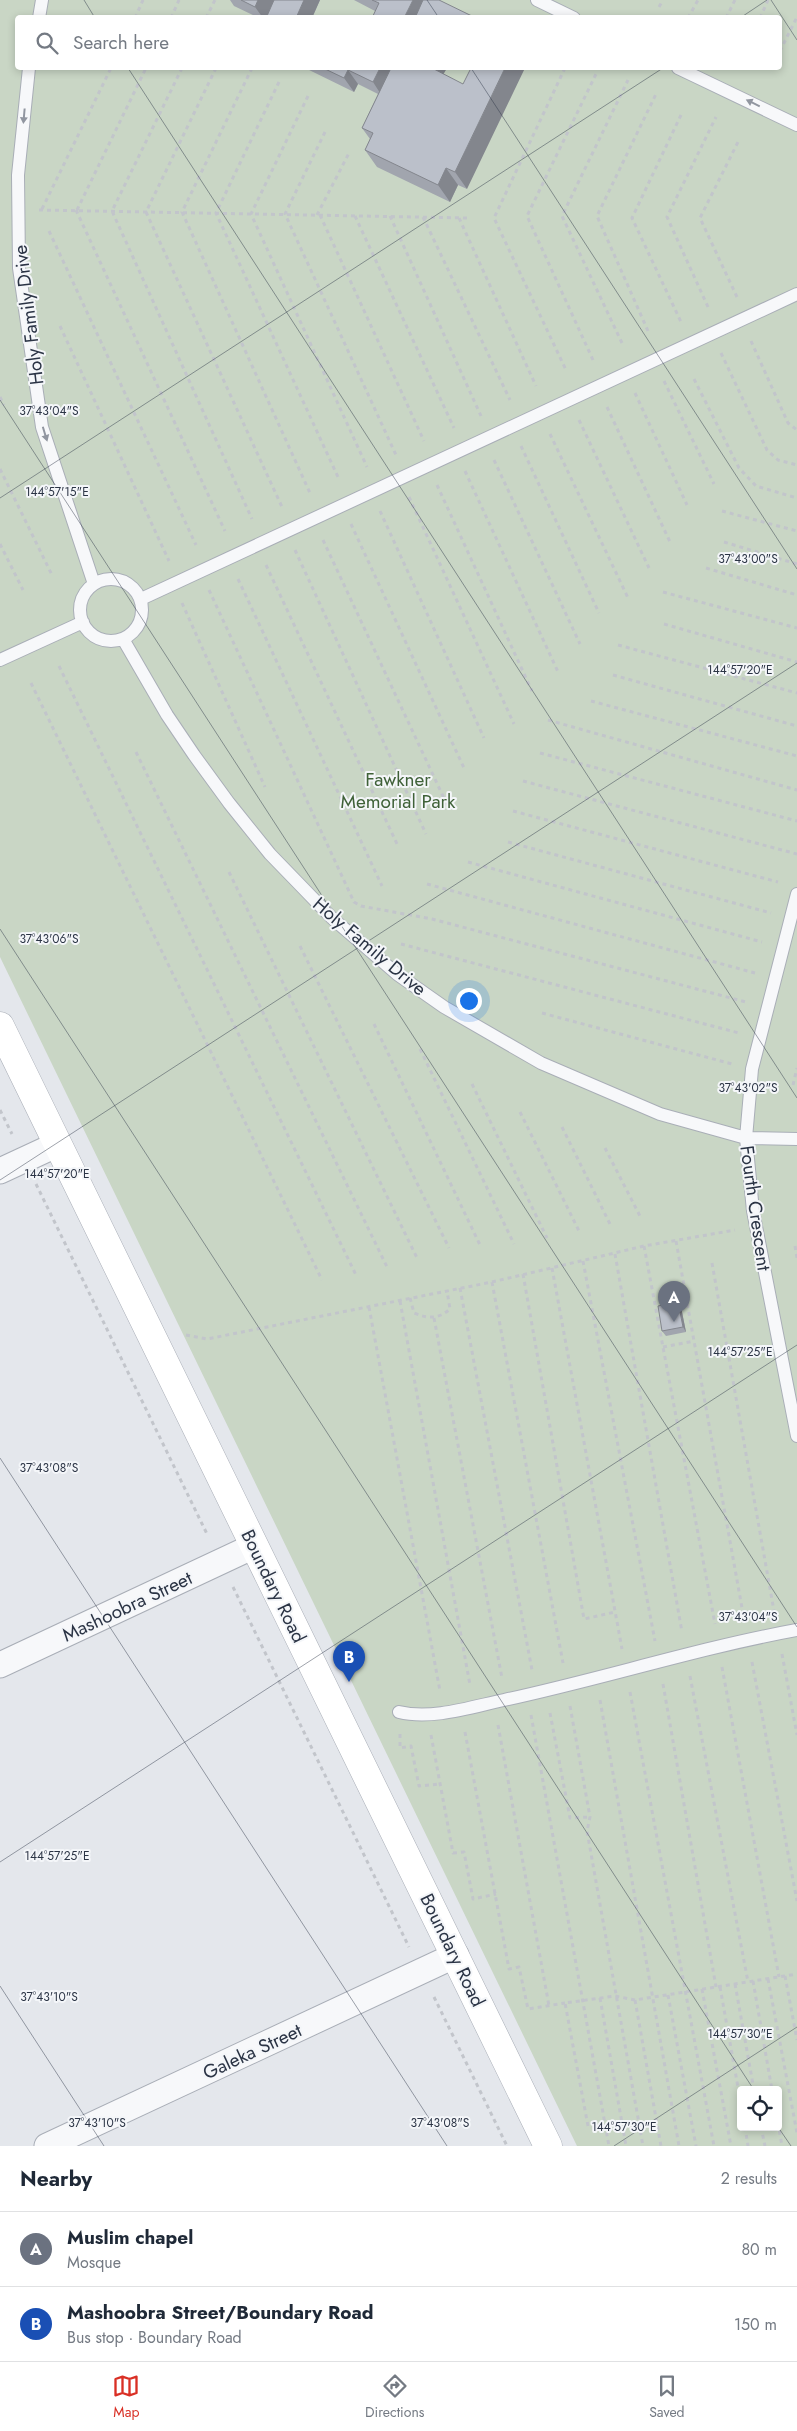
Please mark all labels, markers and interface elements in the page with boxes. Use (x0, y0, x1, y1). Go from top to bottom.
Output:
search box (15, 15, 782, 70)
icon: search (33, 29, 61, 57)
text: Search here (73, 29, 169, 56)
one-way arrow (746, 99, 760, 107)
one-way arrow (20, 108, 28, 124)
street label: Holy Family Drive (6, 243, 50, 387)
text: 37°43'04"S (19, 402, 79, 420)
one-way arrow (41, 426, 49, 441)
text: 144°57'15"E (25, 483, 89, 501)
text: 37°43'00"S (718, 550, 778, 568)
text: 144°57'20"E (707, 661, 773, 679)
park label: Fawkner Memorial Park (341, 766, 456, 815)
street label: Holy Family Drive (307, 891, 432, 1002)
text: 37°43'06"S (19, 930, 79, 948)
your location (456, 988, 482, 1014)
text: 37°43'02"S (718, 1079, 778, 1097)
street label: Fourth Crescent (733, 1144, 778, 1273)
text: 144°57'20"E (24, 1165, 90, 1183)
pin: A (658, 1281, 690, 1322)
text: 144°57'25"E (708, 1343, 773, 1361)
text: 37°43'08"S (20, 1459, 79, 1477)
street label: Boundary Road (234, 1525, 313, 1647)
street label: Mashoobra Street (58, 1564, 197, 1648)
text: 37°43'04"S (718, 1608, 778, 1626)
pin: B (333, 1641, 365, 1682)
text: 144°57'25"E (25, 1847, 90, 1865)
street label: Boundary Road (413, 1889, 492, 2011)
text: 37°43'10"S (20, 1988, 78, 2006)
street label: Galeka Street (198, 2017, 307, 2086)
text: 144°57'30"E (707, 2025, 773, 2043)
map controls (737, 2086, 782, 2131)
button: locate (737, 2086, 782, 2131)
text: 37°43'10"S (68, 2114, 126, 2132)
text: 37°43'08"S (411, 2114, 470, 2132)
text: 144°57'30"E (591, 2118, 657, 2136)
text: Nearby (20, 2164, 92, 2194)
text: 2 results (721, 2167, 777, 2190)
text: Muslim chapel (67, 2224, 193, 2251)
text: A (30, 2238, 42, 2261)
text: 80 m (741, 2238, 777, 2261)
text: Mosque (67, 2251, 121, 2274)
text: Mashoobra Street/Boundary Road (67, 2299, 373, 2326)
text: B (31, 2313, 41, 2336)
text: 150 m (734, 2313, 777, 2336)
text: Bus stop · Boundary Road (67, 2326, 242, 2349)
tab: Map (112, 2372, 140, 2422)
tab: Directions (365, 2372, 424, 2422)
tab: Saved (649, 2372, 685, 2422)

